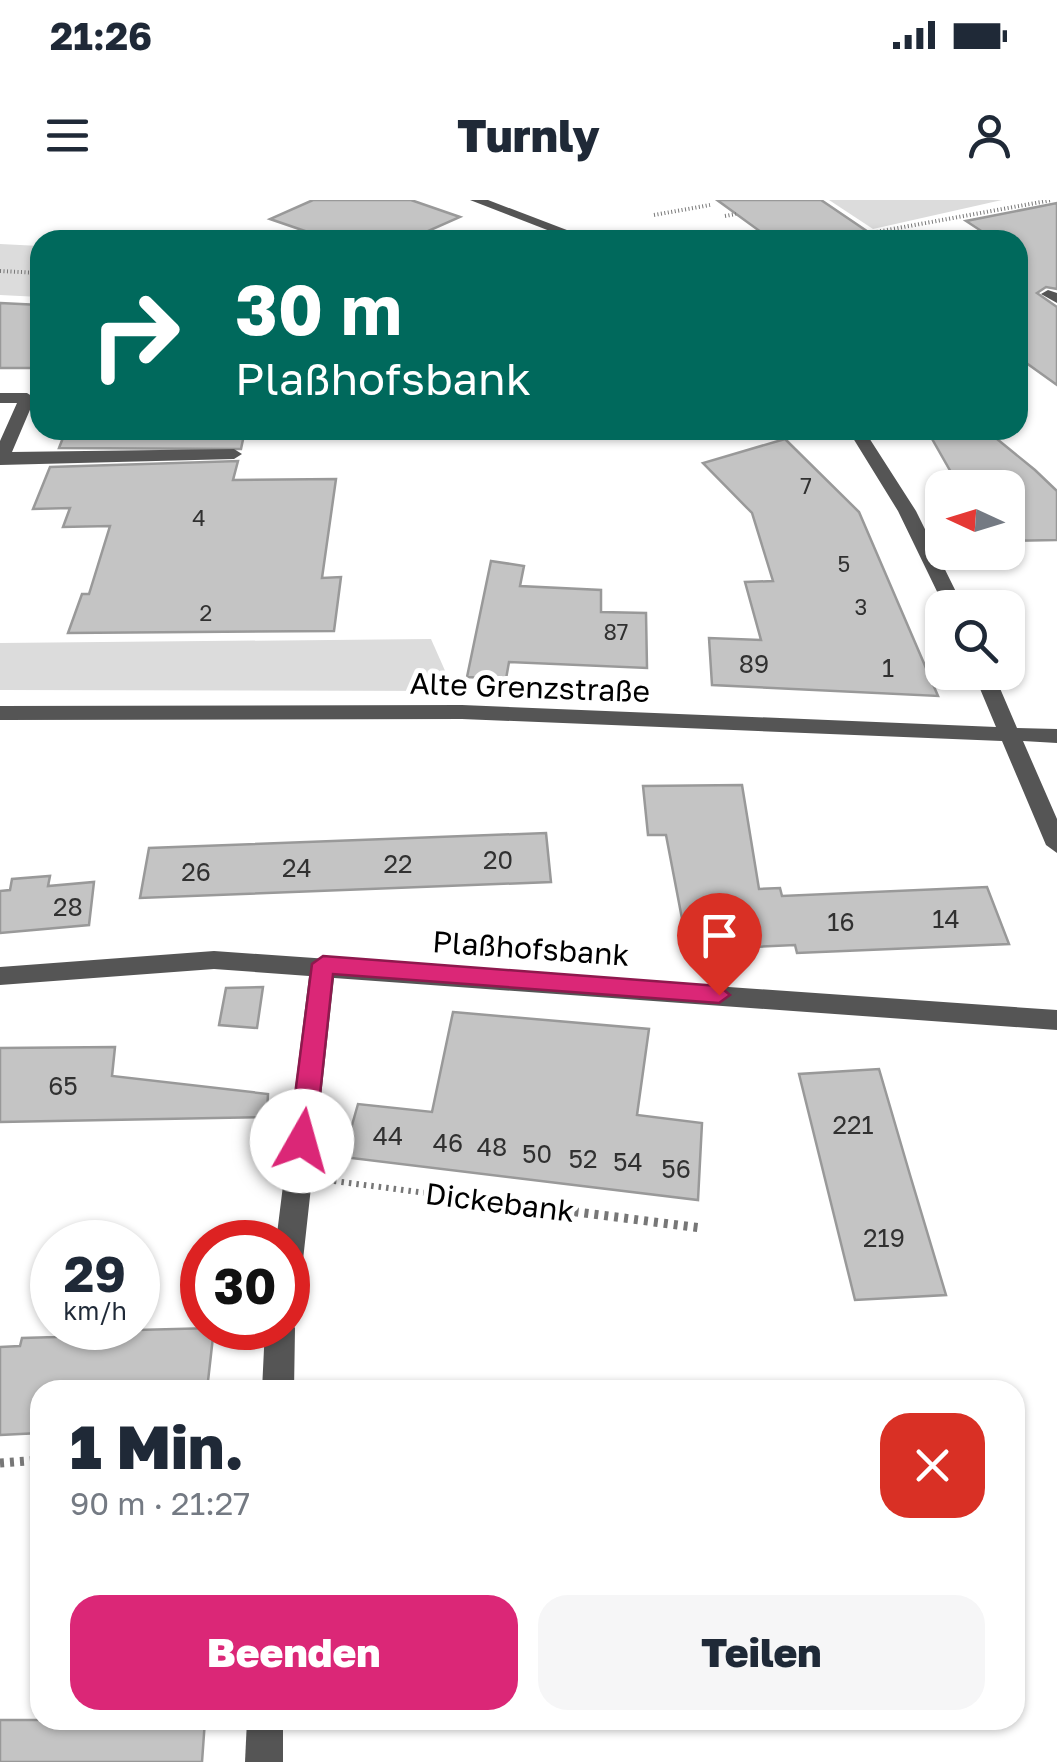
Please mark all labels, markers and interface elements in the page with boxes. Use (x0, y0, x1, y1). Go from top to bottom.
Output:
text: 21:26 (50, 13, 152, 58)
icon: menu (40, 108, 95, 163)
text: Turnly (457, 108, 600, 162)
icon: person (962, 108, 1017, 163)
text: 30 m (235, 266, 402, 350)
icon: right (70, 270, 200, 400)
text: Plaßhofsbank (235, 351, 531, 405)
north arrow (925, 470, 1025, 570)
map controls (925, 470, 1025, 690)
house number: 7 (800, 472, 812, 499)
house number: 4 (192, 504, 206, 531)
house number: 5 (838, 550, 850, 577)
button: search (925, 590, 1025, 690)
house number: 3 (855, 593, 867, 620)
house number: 2 (200, 599, 212, 626)
house number: 87 (603, 618, 629, 645)
house number: 89 (739, 648, 769, 679)
house number: 1 (882, 652, 894, 683)
street label: Alte Grenzstraße (409, 665, 651, 709)
house number: 20 (483, 844, 513, 875)
house number: 22 (383, 848, 413, 879)
house number: 24 (282, 852, 312, 883)
house number: 26 (181, 856, 211, 887)
house number: 28 (53, 891, 83, 922)
pin (677, 893, 762, 996)
house number: 14 (932, 903, 960, 934)
house number: 16 (827, 906, 855, 937)
icon: arrive (692, 908, 747, 963)
street label: Plaßhofsbank (431, 923, 631, 973)
house number: 65 (48, 1070, 78, 1101)
position arrow (250, 1089, 354, 1193)
house number: 221 (832, 1109, 874, 1140)
house number: 44 (373, 1120, 403, 1151)
house number: 46 (433, 1127, 463, 1158)
house number: 48 (477, 1131, 507, 1162)
house number: 50 (522, 1138, 552, 1169)
house number: 52 (568, 1143, 598, 1174)
house number: 54 (613, 1146, 643, 1177)
house number: 56 (661, 1153, 691, 1184)
street label: Dickebank (423, 1175, 577, 1229)
speed limit sign: 30 (180, 1220, 310, 1350)
house number: 219 (863, 1222, 905, 1253)
text: 29 (64, 1243, 126, 1303)
text: km/h (63, 1295, 127, 1326)
text: 1 Min. (70, 1410, 244, 1482)
button: close (880, 1413, 985, 1518)
text: 90 m · 21:27 (70, 1484, 250, 1522)
button: Beenden (70, 1595, 518, 1710)
button: Teilen (538, 1595, 985, 1710)

